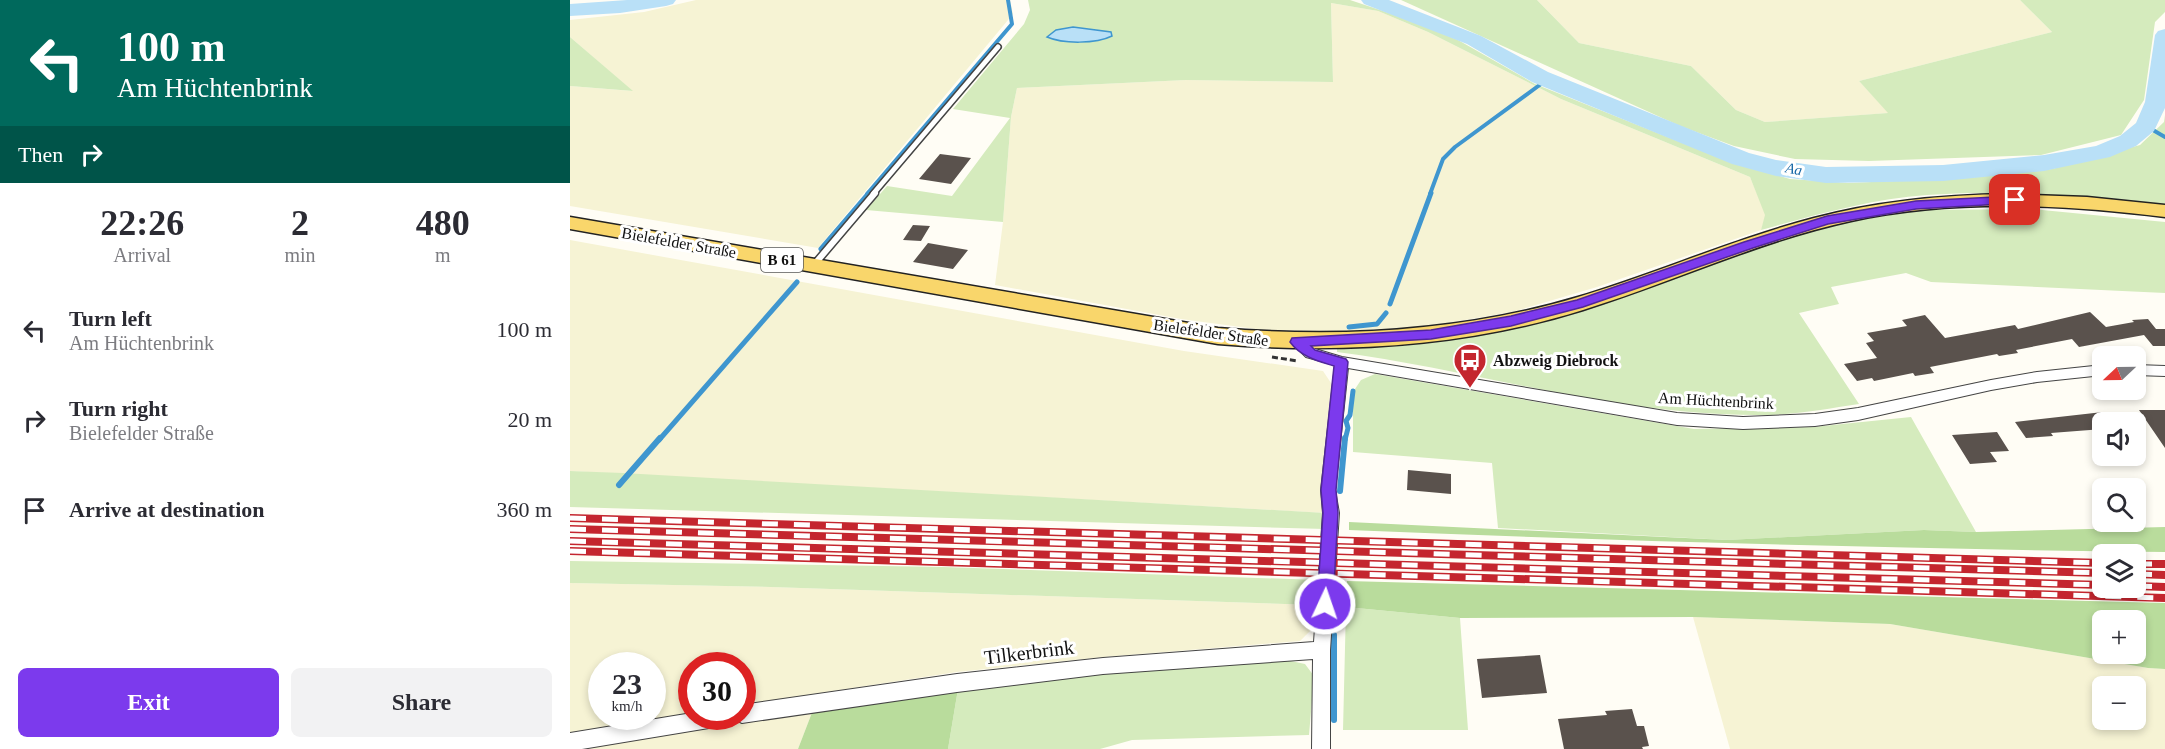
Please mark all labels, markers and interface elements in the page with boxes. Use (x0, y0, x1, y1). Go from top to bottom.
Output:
icon: left (18, 24, 96, 102)
text: 100 m (117, 24, 226, 70)
text: Am Hüchtenbrink (117, 73, 313, 103)
icon: right (75, 138, 108, 171)
text: Then (18, 142, 63, 167)
water label: Aa (1783, 159, 1804, 178)
pin (1989, 174, 2040, 225)
icon: arrive (1998, 183, 2031, 216)
text: 22:26 (100, 203, 184, 243)
text: 2 (291, 203, 309, 243)
text: 480 (416, 203, 470, 243)
street label: Bielefelder Straße (620, 224, 737, 261)
text: Arrival (113, 244, 171, 266)
text: min (284, 244, 316, 266)
text: m (435, 244, 451, 266)
road number: B 61 (761, 248, 803, 272)
text: Turn left (69, 306, 152, 331)
icon: left (18, 314, 51, 347)
street label: Bielefelder Straße (1152, 316, 1270, 349)
text: 100 m (496, 317, 552, 342)
text: Am Hüchtenbrink (69, 332, 214, 354)
bus stop icon: Abzweig Diebrock (1452, 342, 1488, 389)
north arrow (2092, 346, 2146, 400)
map controls (2092, 346, 2146, 730)
place label: Abzweig Diebrock (1493, 352, 1619, 370)
street label: Am Hüchtenbrink (1658, 389, 1774, 412)
text: Turn right (69, 396, 168, 421)
icon: right (18, 404, 51, 437)
text: 20 m (507, 407, 552, 432)
button: sound (2092, 412, 2146, 466)
text: Bielefelder Straße (69, 422, 214, 444)
button: search (2092, 478, 2146, 532)
icon: arrive (18, 494, 51, 527)
text: Arrive at destination (69, 497, 265, 522)
text: 360 m (496, 497, 552, 522)
button: layers (2092, 544, 2146, 598)
position arrow (1293, 572, 1357, 636)
button: + (2092, 610, 2146, 664)
street label: Tilkerbrink (983, 636, 1075, 668)
speed limit sign: 30 (678, 652, 756, 730)
text: 23 (612, 667, 642, 700)
button: Exit (18, 668, 279, 737)
button: Share (291, 668, 552, 737)
button: − (2092, 676, 2146, 730)
text: km/h (612, 698, 642, 714)

